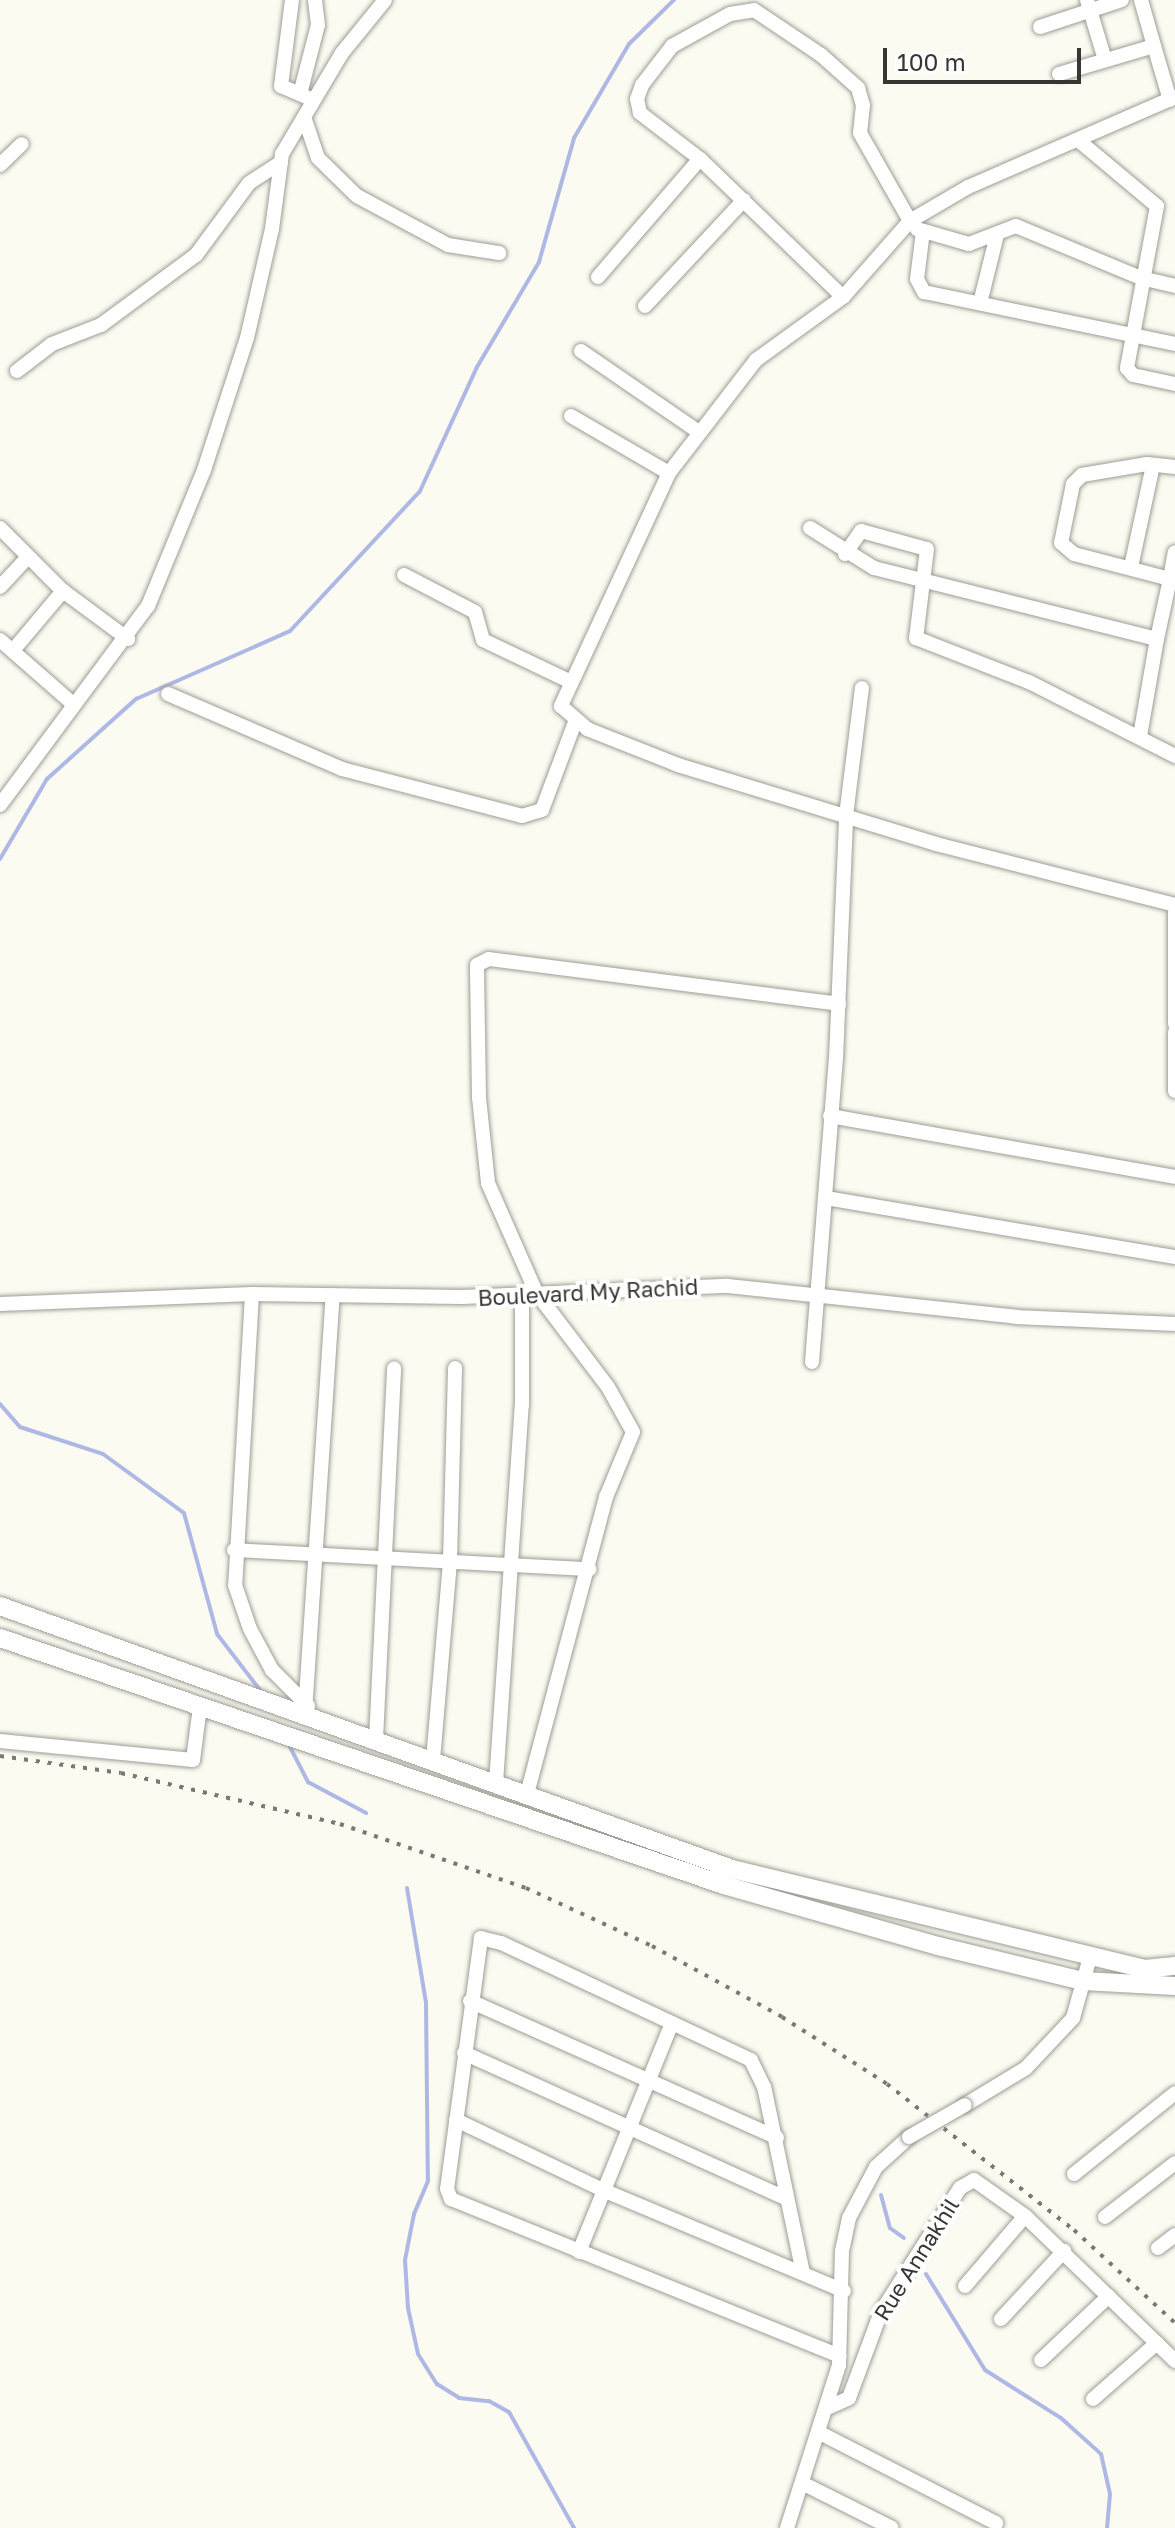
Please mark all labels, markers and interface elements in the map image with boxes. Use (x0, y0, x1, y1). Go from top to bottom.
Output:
scale bar (887, 32, 1085, 82)
text: 100 m (897, 47, 966, 76)
street label: Boulevard My Rachid (477, 1273, 699, 1311)
street label: Rue Annakhil (868, 2193, 964, 2325)

